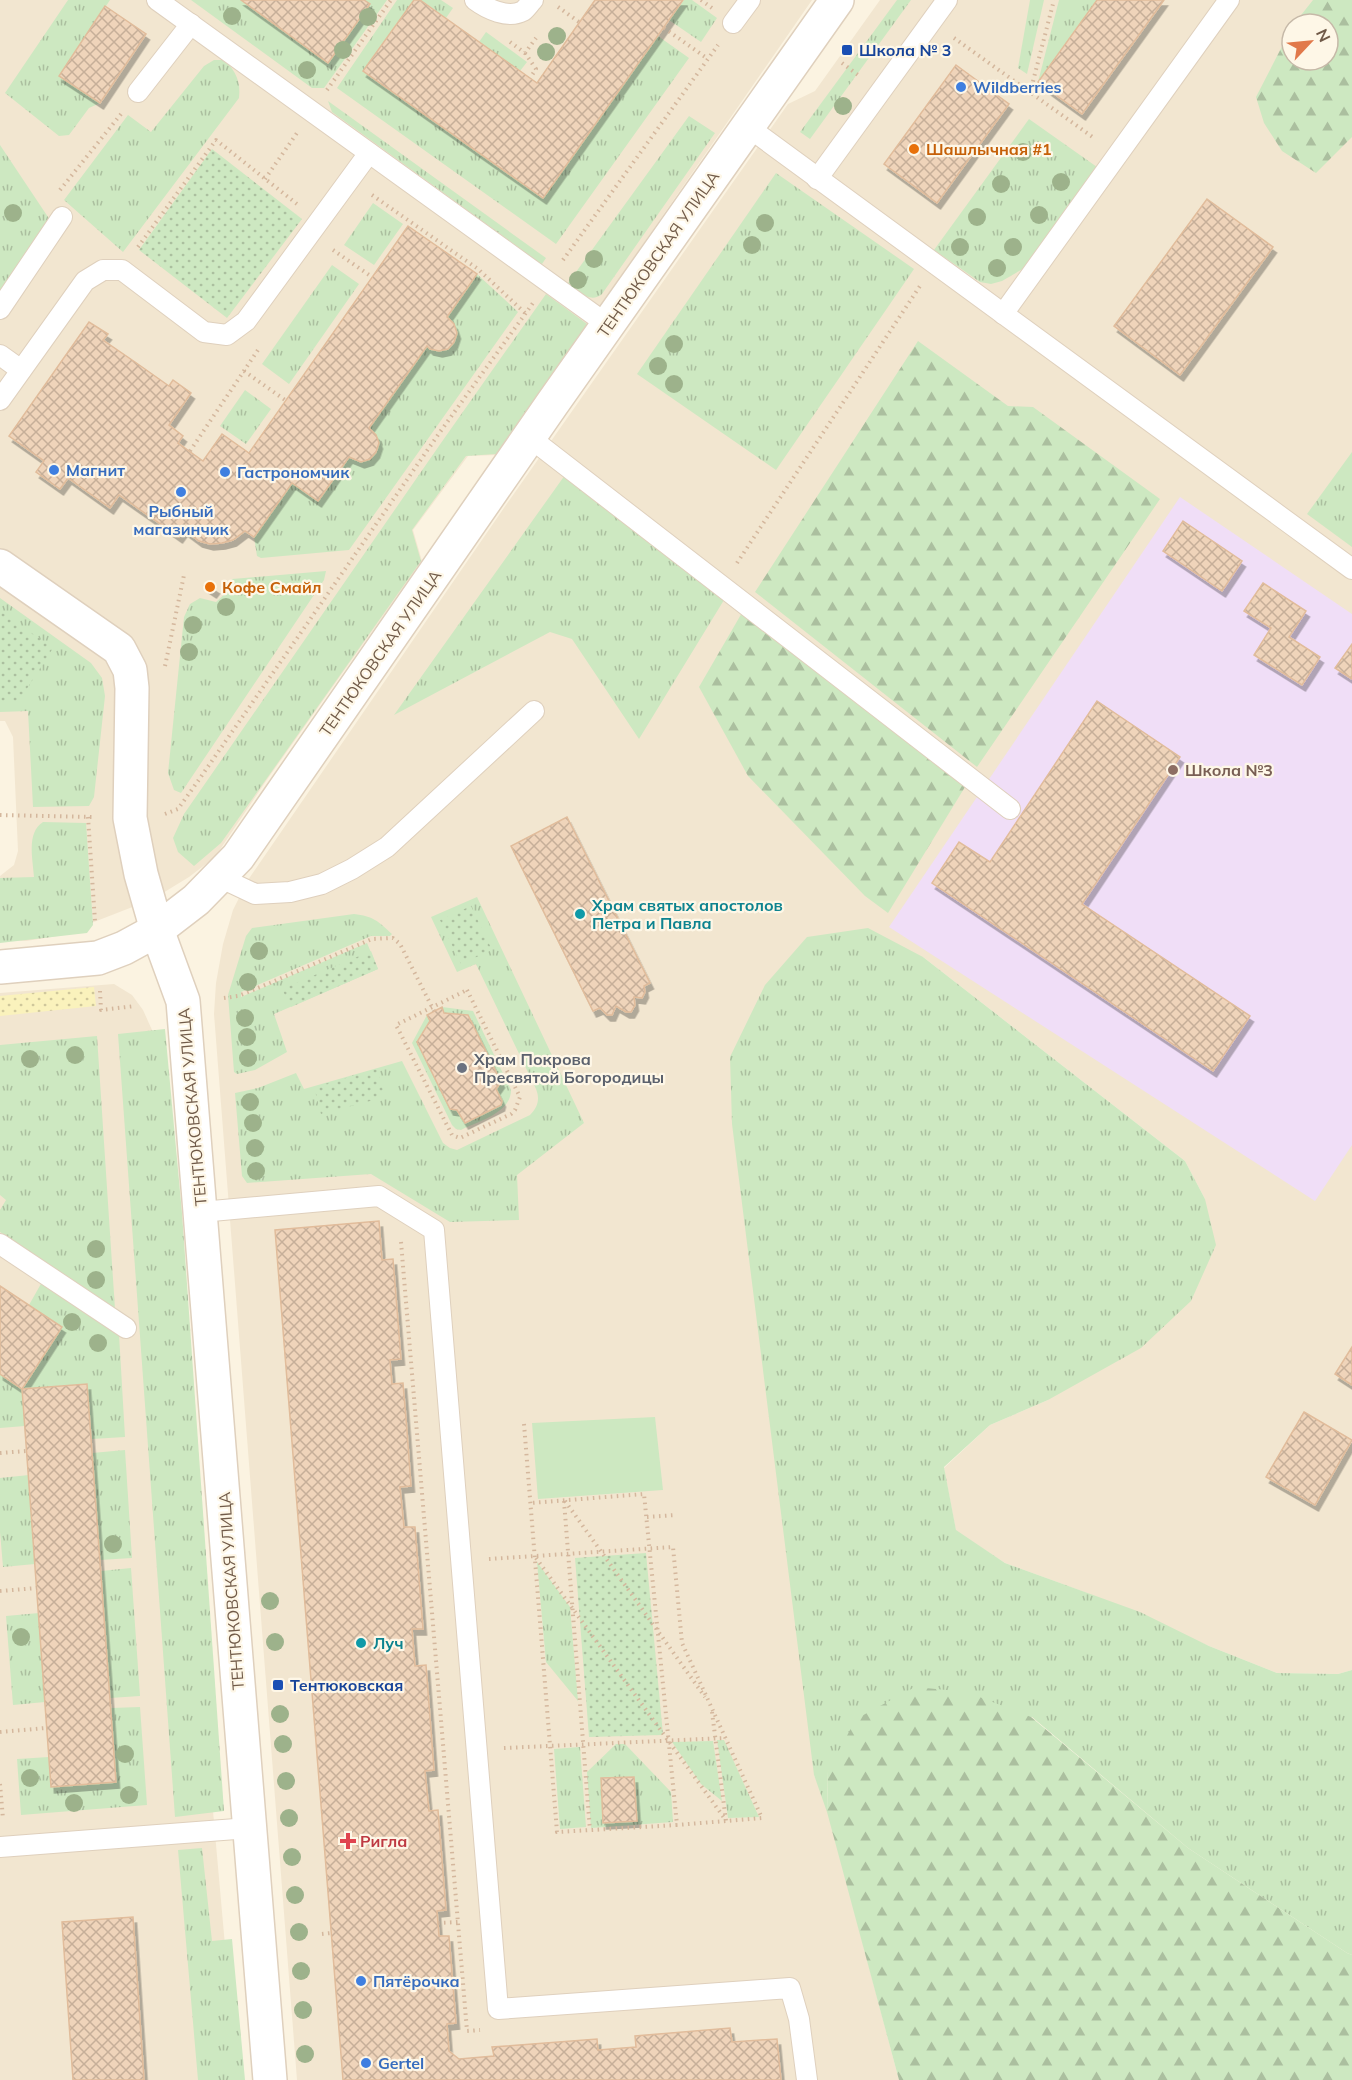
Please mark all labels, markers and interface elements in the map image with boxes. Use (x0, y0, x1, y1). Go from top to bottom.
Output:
north arrow (1280, 12, 1340, 72)
text: N (1312, 26, 1335, 45)
place label: Школа № 3 (859, 40, 951, 60)
marker: Школа № 3 (840, 43, 854, 57)
place label: Wildberries (973, 77, 1061, 97)
marker: Wildberries (954, 80, 968, 94)
place label: Шашлычная #1 (926, 139, 1052, 159)
marker: Шашлычная #1 (907, 142, 921, 156)
street label: ТЕНТЮКОВСКАЯ УЛИЦА (593, 167, 723, 341)
place label: Магнит (66, 460, 125, 480)
place label: Гастрономчик (237, 462, 350, 482)
marker: Магнит (47, 463, 61, 477)
marker: Гастрономчик (218, 465, 232, 479)
marker: Рыбный магазинчик (174, 485, 188, 499)
place label: Рыбный магазинчик (133, 501, 230, 539)
street label: ТЕНТЮКОВСКАЯ УЛИЦА (315, 566, 445, 740)
place label: Кофе Смайл (222, 577, 322, 597)
marker: Кофе Смайл (203, 580, 217, 594)
place label: Школа №3 (1185, 760, 1273, 780)
marker: Школа №3 (1166, 763, 1180, 777)
place label: Храм святых апостолов Петра и Павла (591, 895, 783, 933)
marker: Храм святых апостолов Петра и Павла (573, 907, 587, 921)
street label: ТЕНТЮКОВСКАЯ УЛИЦА (173, 1007, 211, 1207)
place label: Храм Покрова Пресвятой Богородицы (473, 1049, 664, 1087)
marker: Храм Покрова Пресвятой Богородицы (455, 1061, 469, 1075)
street label: ТЕНТЮКОВСКАЯ УЛИЦА (214, 1491, 248, 1691)
place label: Луч (373, 1633, 404, 1653)
marker: Луч (354, 1636, 368, 1650)
place label: Тентюковская (290, 1675, 403, 1695)
marker: Тентюковская (271, 1678, 285, 1692)
place label: Ригла (360, 1831, 407, 1851)
marker: Ригла (341, 1834, 355, 1848)
place label: Пятёрочка (373, 1971, 460, 1991)
marker: Пятёрочка (354, 1974, 368, 1988)
place label: Gertel (378, 2053, 424, 2073)
marker: Gertel (359, 2056, 373, 2070)

